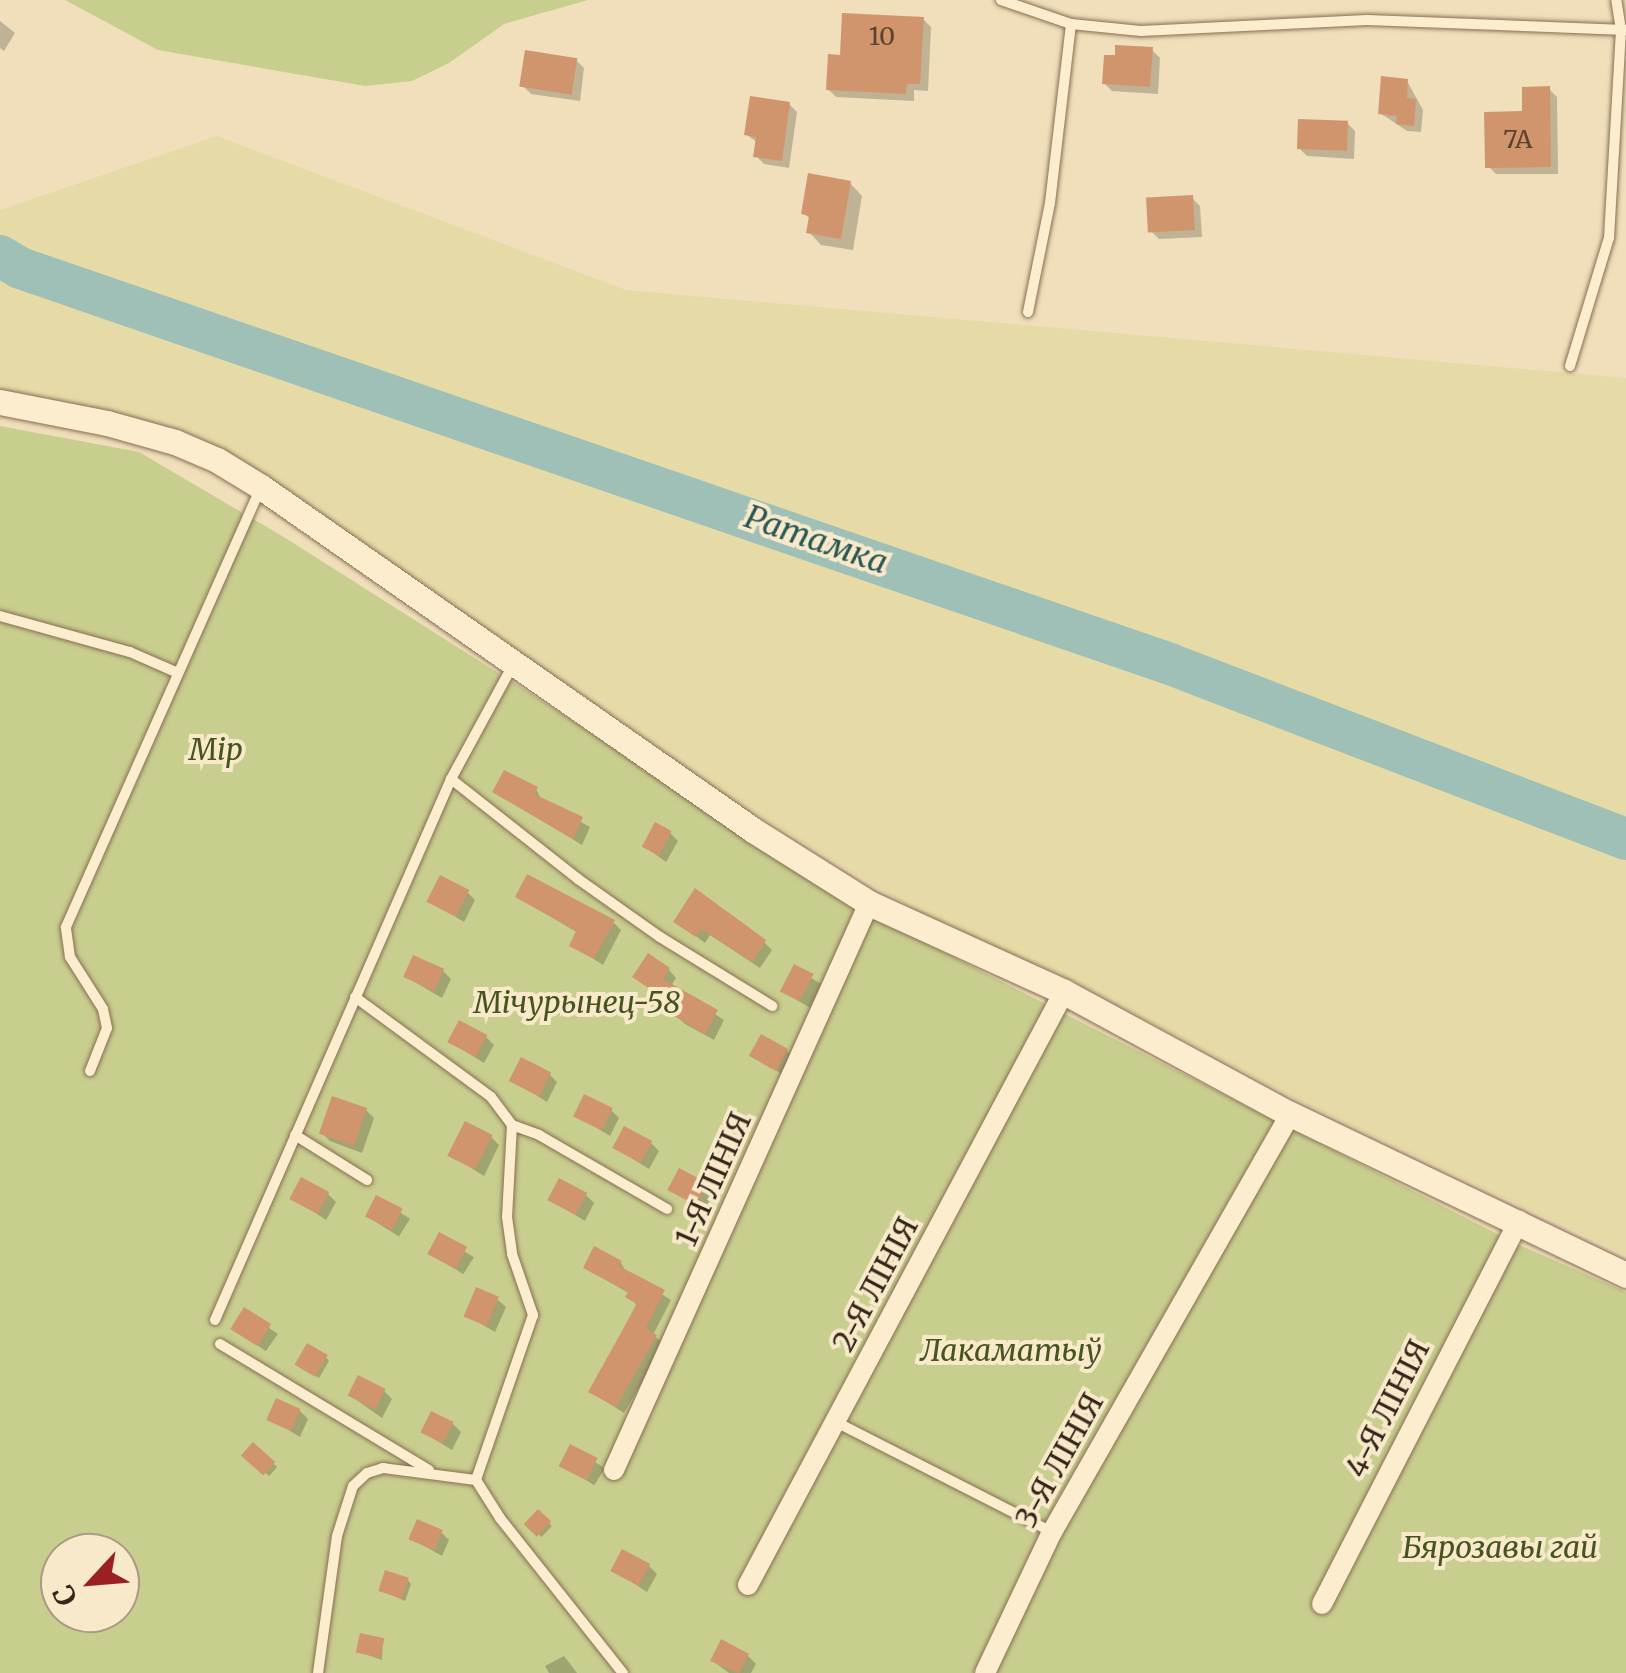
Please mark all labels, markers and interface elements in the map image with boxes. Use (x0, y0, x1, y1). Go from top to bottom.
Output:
house number: 10 (869, 21, 895, 51)
house number: 7А (1503, 124, 1533, 154)
water label: Ратамка (740, 498, 892, 582)
park label: Мір (189, 731, 243, 767)
park label: Мічурынец-58 (474, 984, 680, 1020)
street label: 1-Я ЛІНІЯ (667, 1106, 759, 1252)
street label: 2-Я ЛІНІЯ (825, 1211, 925, 1357)
park label: Лакаматыў (920, 1332, 1102, 1368)
street label: 4-Я ЛІНІЯ (1337, 1333, 1437, 1483)
street label: 3-Я ЛІНІЯ (1007, 1387, 1111, 1533)
park label: Бярозавы гай (1402, 1529, 1598, 1565)
north arrow (40, 1533, 140, 1633)
text: С (45, 1579, 85, 1612)

